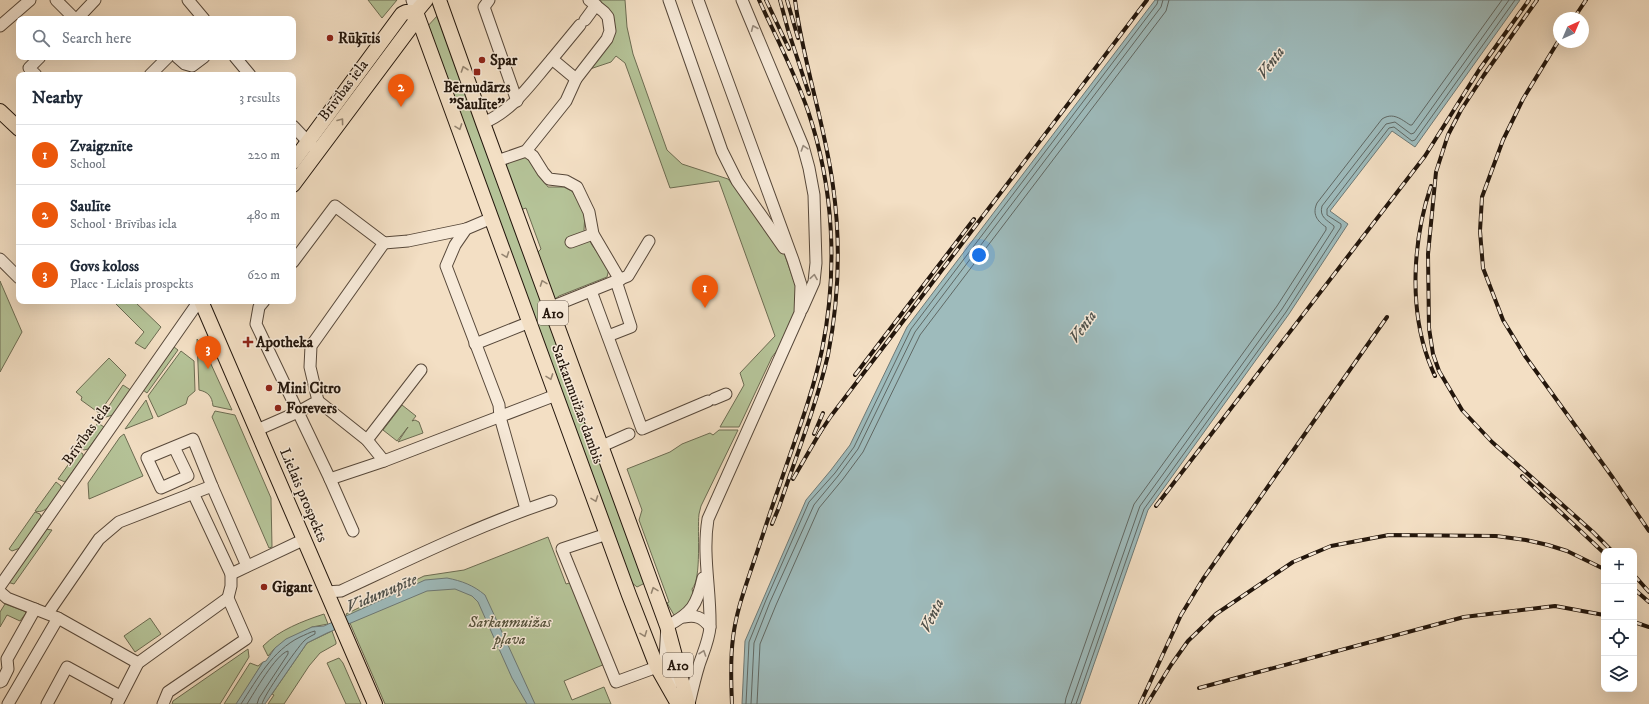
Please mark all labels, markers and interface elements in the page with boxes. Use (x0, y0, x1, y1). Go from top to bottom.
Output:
north arrow (1553, 12, 1589, 48)
search box (16, 16, 296, 60)
one-way arrow (750, 25, 758, 32)
icon: search (30, 27, 52, 49)
text: Search here (62, 29, 131, 48)
place label: Rūķītis (338, 29, 380, 48)
marker: Rūķītis (325, 33, 335, 43)
water label: Venta (1252, 43, 1289, 83)
place label: Spar (490, 51, 518, 70)
street label: Brīvības iela (314, 55, 373, 125)
marker: Spar (477, 55, 487, 65)
one-way arrow (460, 66, 468, 73)
marker: Bērnudārzs "Saulīte" (472, 67, 482, 77)
pin: 2 (388, 74, 414, 107)
place label: Bērnudārzs "Saulīte" (443, 78, 511, 114)
text: Nearby (32, 87, 82, 109)
text: 3 results (239, 90, 280, 106)
one-way arrow (337, 118, 344, 125)
one-way arrow (454, 124, 462, 131)
text: Zvaigznīte (70, 137, 133, 156)
one-way arrow (800, 145, 809, 152)
text: 1 (43, 147, 47, 163)
text: 220 m (248, 147, 280, 163)
text: School (70, 156, 106, 172)
text: Saulīte (70, 197, 111, 216)
text: 2 (42, 207, 48, 223)
text: 480 m (246, 207, 280, 223)
text: School · Brīvības iela (70, 216, 177, 232)
your location (969, 245, 989, 265)
one-way arrow (501, 251, 509, 258)
text: Govs koloss (70, 257, 139, 276)
text: 3 (43, 267, 47, 283)
text: 620 m (247, 267, 280, 283)
one-way arrow (810, 274, 818, 280)
pin: 1 (692, 275, 718, 308)
text: Place · Lielais prospekts (70, 276, 193, 292)
one-way arrow (539, 280, 547, 287)
road number: A10 (538, 301, 568, 325)
water label: Venta (1064, 307, 1101, 347)
place label: Apotheka (255, 333, 314, 352)
pin: 3 (195, 336, 221, 369)
marker: Apotheka (243, 337, 253, 347)
street label: Sarkanmuižas dambis (547, 342, 608, 467)
one-way arrow (545, 374, 553, 381)
place label: Mini Citro (277, 379, 342, 398)
marker: Mini Citro (264, 383, 274, 393)
street label: Brīvības iela (58, 399, 115, 469)
place label: Forevers (286, 399, 337, 418)
marker: Forevers (273, 403, 283, 413)
street label: Lielais prospekts (275, 445, 332, 545)
one-way arrow (590, 496, 598, 503)
map controls (1601, 548, 1637, 692)
button: + (1601, 548, 1637, 584)
water label: Vidumupīte (343, 569, 420, 617)
place label: Gigant (272, 578, 313, 597)
marker: Gigant (259, 582, 269, 592)
button: − (1601, 584, 1637, 620)
one-way arrow (650, 586, 659, 593)
water label: Venta (915, 595, 948, 635)
park label: Sarkanmuižas pļava (468, 613, 552, 649)
button: locate (1601, 620, 1637, 656)
one-way arrow (640, 631, 648, 638)
one-way arrow (698, 650, 707, 657)
road number: A10 (663, 653, 693, 677)
button: layers (1601, 656, 1637, 692)

